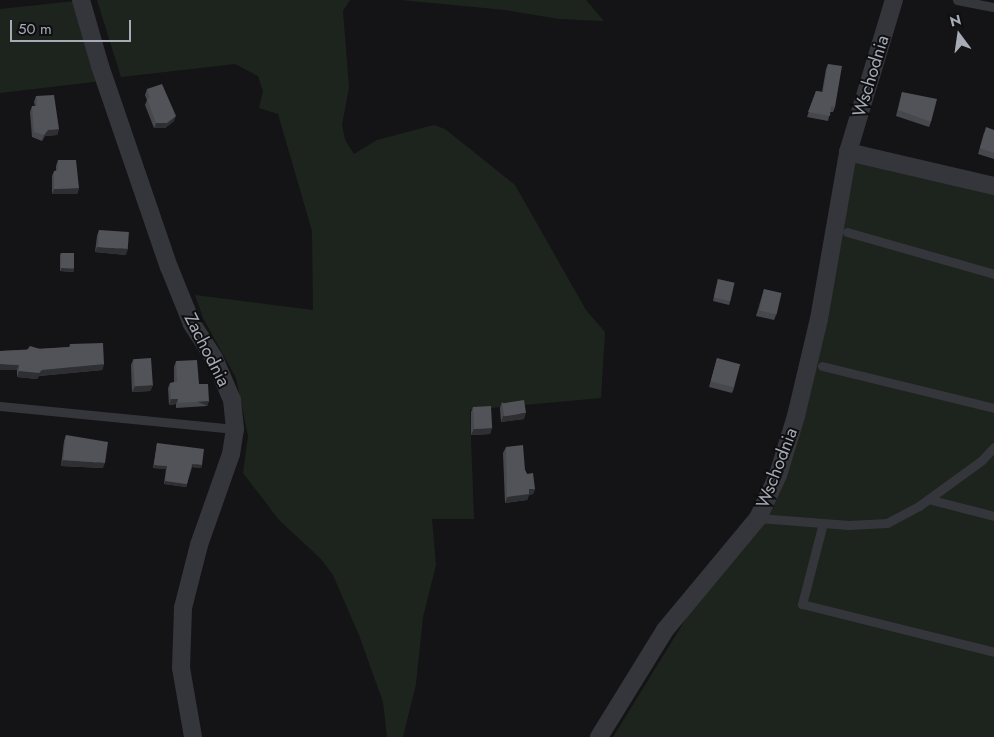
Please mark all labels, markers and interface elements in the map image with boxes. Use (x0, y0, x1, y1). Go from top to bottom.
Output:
text: N (948, 9, 963, 31)
scale bar (12, 10, 134, 42)
north arrow (934, 10, 984, 60)
text: 50 m (18, 18, 52, 40)
street label: Wschodnia (848, 33, 894, 119)
street label: Zachodnia (179, 310, 235, 390)
street label: Wschodnia (752, 425, 802, 511)

